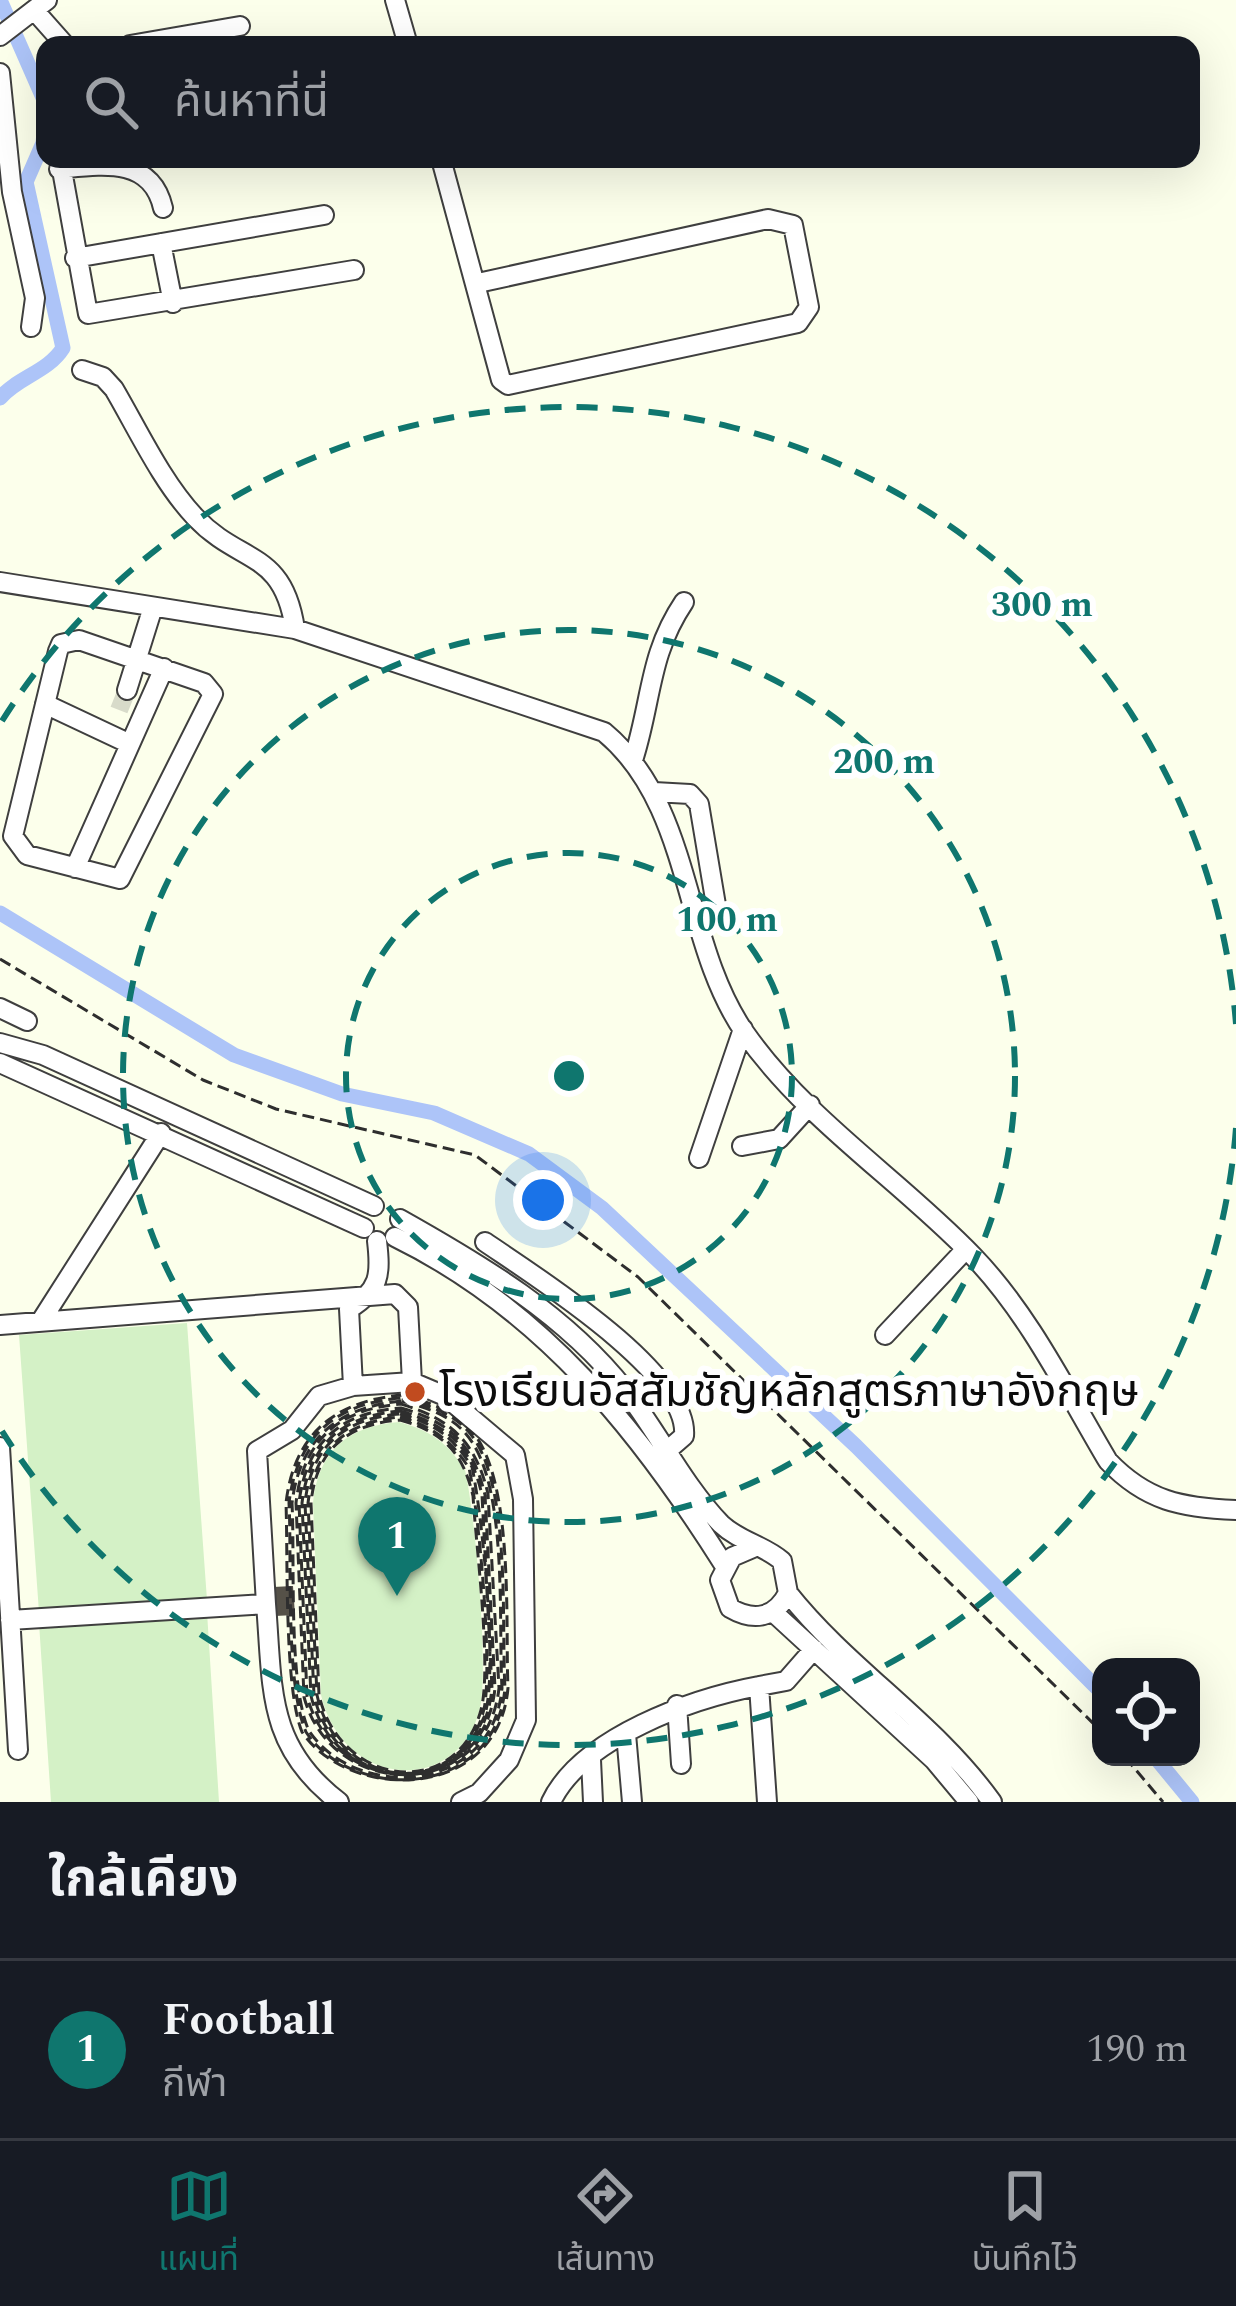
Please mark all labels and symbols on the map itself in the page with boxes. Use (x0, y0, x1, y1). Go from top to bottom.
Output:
text: 300 m (991, 578, 1093, 633)
text: 200 m (833, 735, 935, 790)
text: 100 m (676, 893, 778, 948)
centre of rings (548, 1055, 590, 1097)
your location (513, 1170, 573, 1230)
place label: โรงเรียนอัสสัมชัญหลักสูตรภาษาอังกฤษ (439, 1358, 1139, 1427)
marker: โรงเรียนอัสสัมชัญหลักสูตรภาษาอังกฤษ (402, 1379, 428, 1405)
pin: 1 (358, 1497, 436, 1596)

